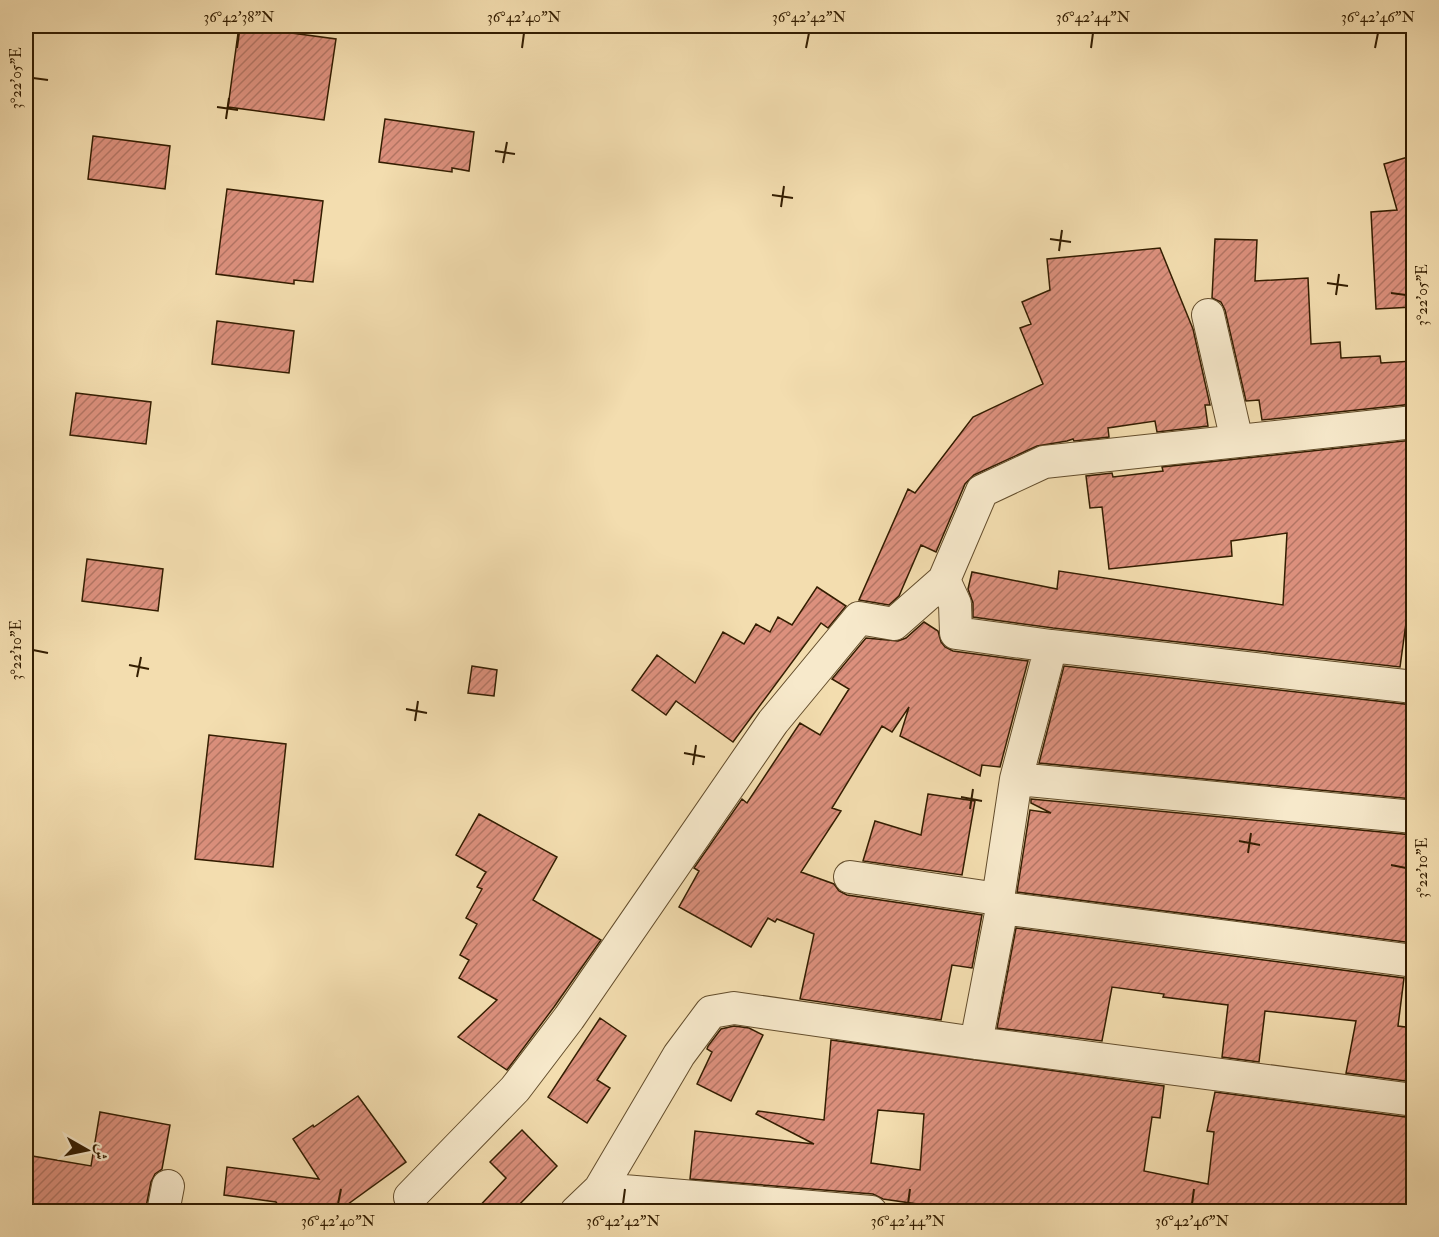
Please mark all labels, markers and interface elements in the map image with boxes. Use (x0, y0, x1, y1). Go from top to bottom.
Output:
text: 36°42'38"N (204, 8, 275, 27)
text: 36°42'40"N (487, 8, 562, 27)
text: 36°42'42"N (772, 8, 846, 27)
text: 36°42'44"N (1056, 8, 1131, 27)
text: 36°42'46"N (1341, 8, 1415, 27)
text: 3°22'05"E (7, 47, 26, 109)
text: 3°22'05"E (1413, 264, 1432, 326)
text: 3°22'10"E (7, 620, 26, 680)
text: 3°22'10"E (1413, 838, 1432, 898)
north arrow (57, 1120, 117, 1180)
text: ش (90, 1143, 112, 1162)
text: 36°42'40"N (301, 1212, 376, 1231)
text: 36°42'42"N (586, 1212, 660, 1231)
text: 36°42'44"N (871, 1212, 946, 1231)
text: 36°42'46"N (1155, 1212, 1229, 1231)

